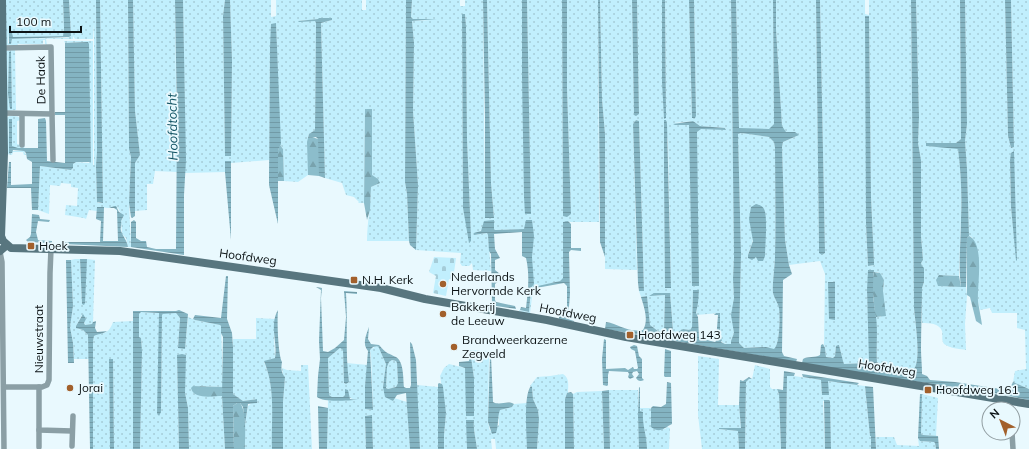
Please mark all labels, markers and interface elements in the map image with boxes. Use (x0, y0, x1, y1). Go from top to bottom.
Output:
scale bar (10, 8, 81, 34)
text: 100 m (16, 14, 51, 29)
street label: De Haak (33, 55, 48, 104)
water label: Hoofdtocht (163, 93, 181, 161)
place label: Hoek (39, 238, 69, 253)
marker: Hoek (26, 241, 36, 251)
street label: Hoofdweg (218, 245, 278, 268)
place label: Nederlands Hervormde Kerk (451, 269, 542, 298)
place label: N.H. Kerk (362, 272, 414, 287)
marker: N.H. Kerk (349, 275, 359, 285)
marker: Nederlands Hervormde Kerk (438, 279, 448, 289)
place label: Bakkerij de Leeuw (451, 299, 505, 328)
street label: Hoofdweg (538, 300, 598, 325)
street label: Nieuwstraat (31, 305, 46, 373)
marker: Bakkerij de Leeuw (438, 309, 448, 319)
place label: Hoofdweg 143 (638, 327, 721, 342)
marker: Hoofdweg 143 (625, 330, 635, 340)
place label: Brandweerkazerne Zegveld (462, 332, 568, 361)
marker: Brandweerkazerne Zegveld (449, 342, 459, 352)
street label: Hoofdweg (857, 356, 917, 379)
place label: Jorai (78, 380, 103, 395)
place label: Hoofdweg 161 (936, 382, 1019, 397)
marker: Jorai (65, 383, 75, 393)
marker: Hoofdweg 161 (923, 385, 933, 395)
north arrow (981, 401, 1021, 441)
text: N (987, 406, 1002, 422)

